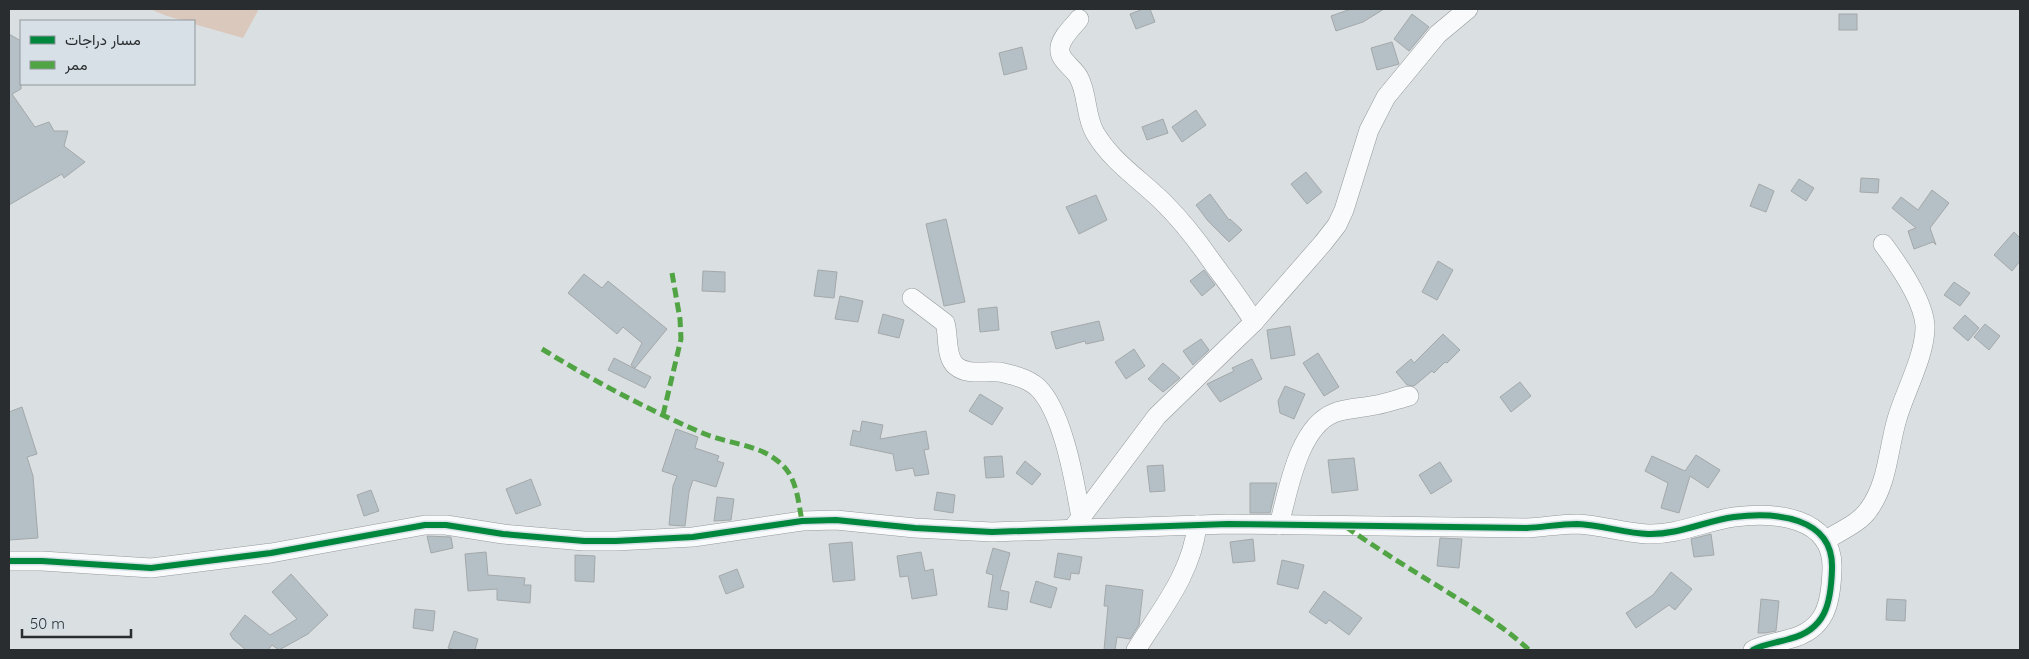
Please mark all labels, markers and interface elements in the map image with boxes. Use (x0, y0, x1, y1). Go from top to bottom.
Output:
legend (20, 20, 195, 85)
text: مسار دراجات (65, 30, 141, 49)
text: ممر (64, 55, 87, 74)
scale bar (22, 606, 131, 638)
text: 50 m (30, 614, 65, 633)

